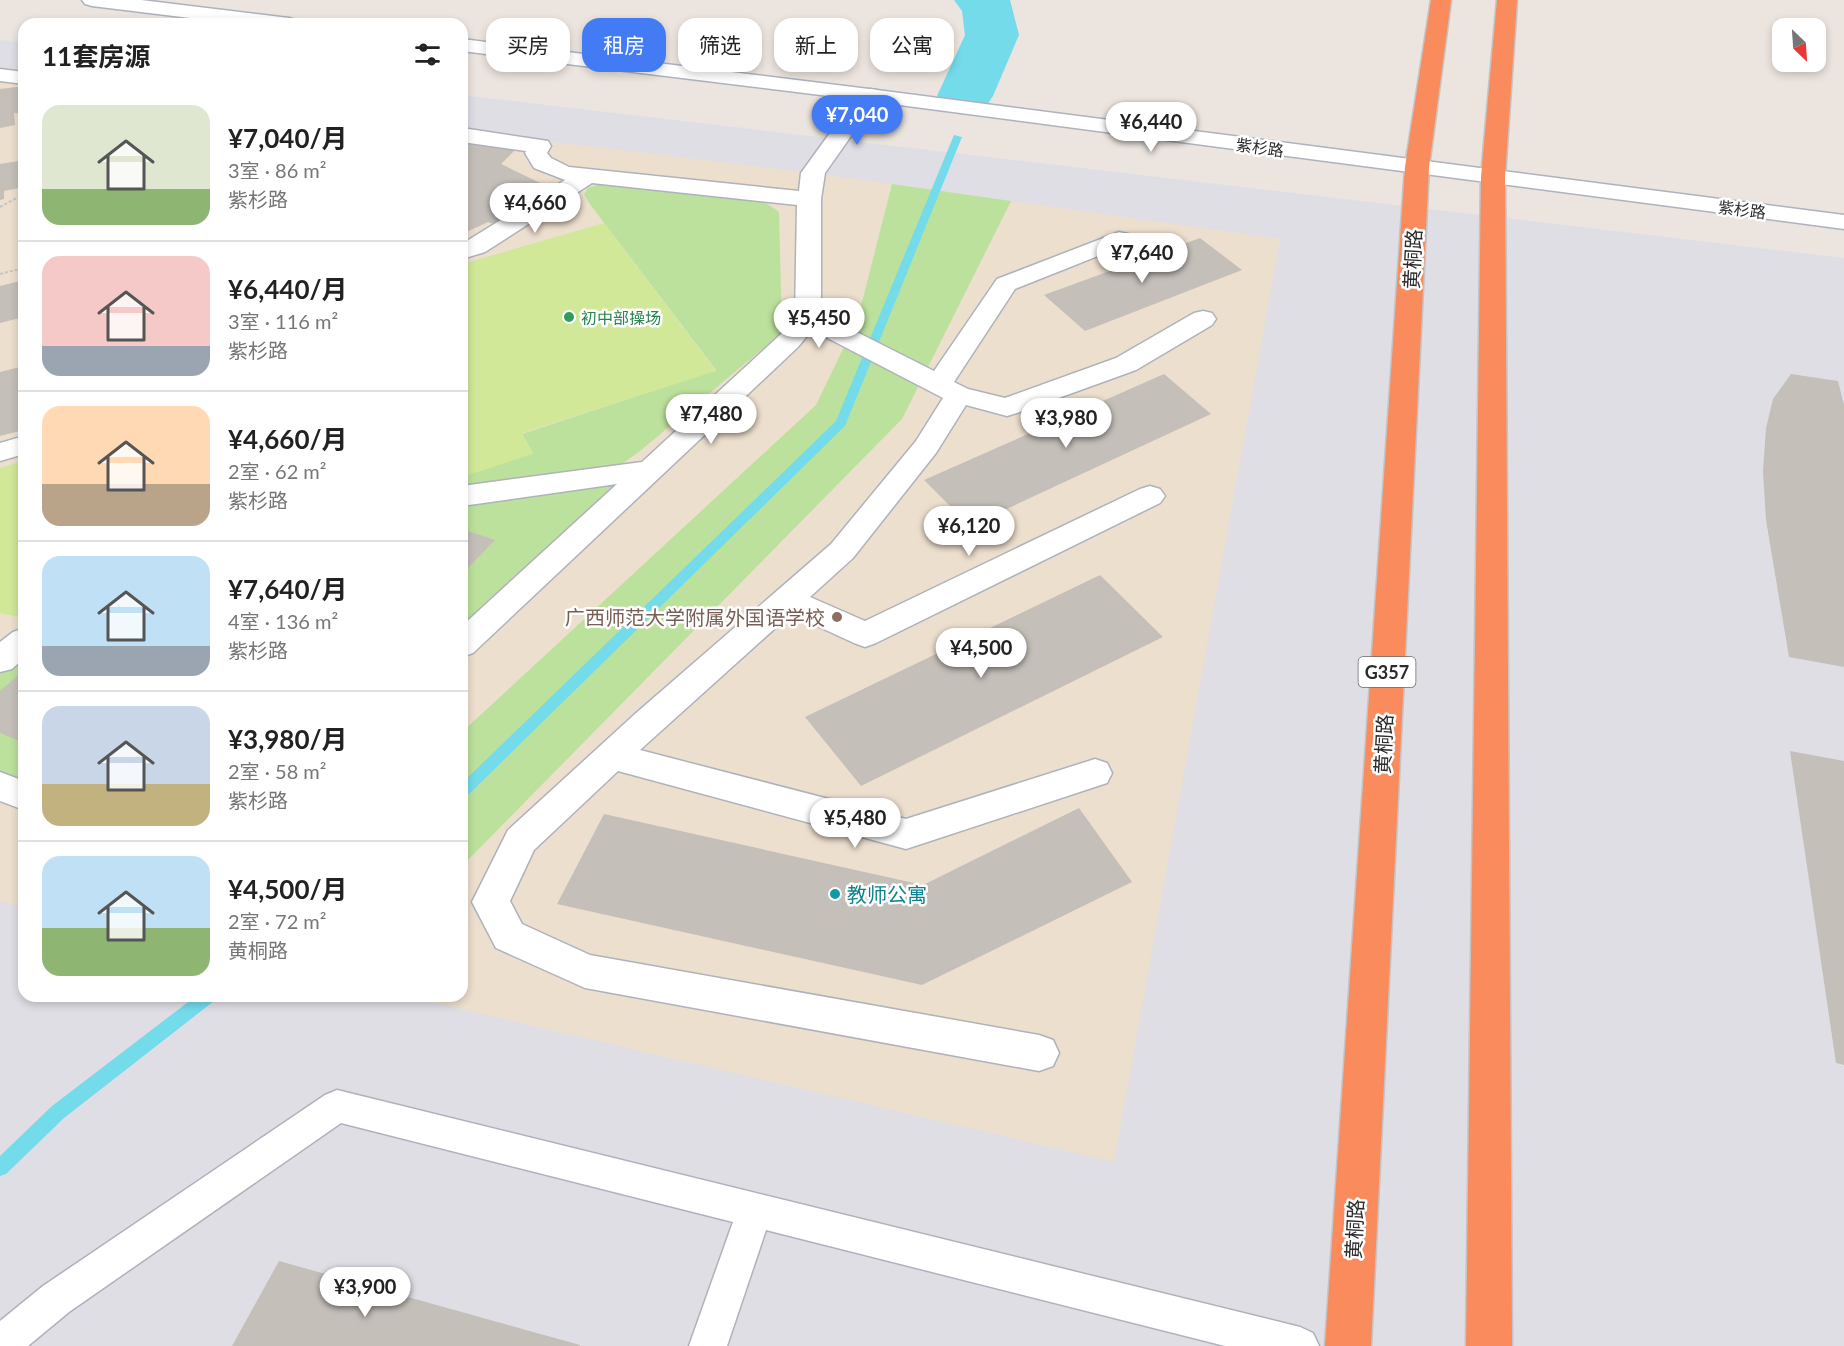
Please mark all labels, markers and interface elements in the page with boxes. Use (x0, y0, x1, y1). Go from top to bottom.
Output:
chip: 买房 (486, 18, 570, 72)
chip: 租房 (582, 18, 666, 72)
chip: 筛选 (678, 18, 762, 72)
chip: 新上 (774, 18, 858, 72)
chip: 公寓 (870, 18, 954, 72)
north arrow (1772, 18, 1826, 72)
map controls (1772, 18, 1826, 72)
icon: filters (411, 38, 444, 71)
text: 11套房源 (42, 40, 150, 72)
pin: ¥7,040 (808, 95, 906, 146)
text: ¥7,040 (826, 102, 888, 126)
pin: ¥6,440 (1102, 102, 1200, 153)
text: ¥6,440 (1120, 109, 1182, 133)
text: ¥7,040/月 (228, 122, 348, 154)
icon: home (90, 129, 162, 201)
street label: 紫杉路 (1235, 134, 1285, 160)
text: 3室 · 86 m² (228, 158, 327, 182)
pin: ¥4,660 (486, 183, 584, 234)
text: 紫杉路 (228, 187, 288, 211)
text: ¥4,660 (504, 190, 566, 214)
street label: 紫杉路 (1717, 197, 1767, 221)
street label: 黄桐路 (1398, 228, 1426, 290)
pin: ¥7,640 (1093, 233, 1191, 284)
text: ¥7,640 (1111, 240, 1173, 264)
text: ¥6,440/月 (228, 273, 348, 305)
icon: home (90, 280, 162, 352)
pin: ¥5,450 (770, 298, 868, 349)
text: ¥5,450 (788, 305, 850, 329)
place label: 初中部操场 (581, 308, 661, 327)
text: 3室 · 116 m² (228, 309, 338, 333)
marker: 初中部操场 (562, 310, 576, 324)
text: 紫杉路 (228, 338, 288, 362)
pin: ¥7,480 (662, 394, 760, 445)
pin: ¥3,980 (1017, 398, 1115, 449)
text: ¥7,480 (680, 401, 742, 425)
text: ¥3,980 (1035, 405, 1097, 429)
text: ¥4,660/月 (228, 423, 348, 455)
icon: home (90, 430, 162, 502)
text: 2室 · 62 m² (228, 459, 327, 483)
text: 紫杉路 (228, 488, 288, 512)
pin: ¥6,120 (920, 506, 1018, 557)
text: ¥6,120 (938, 513, 1000, 537)
text: ¥7,640/月 (228, 573, 348, 605)
icon: home (90, 580, 162, 652)
place label: 广西师范大学附属外国语学校 (565, 605, 825, 629)
text: 4室 · 136 m² (228, 609, 338, 633)
marker: 广西师范大学附属外国语学校 (830, 610, 844, 624)
pin: ¥4,500 (932, 628, 1030, 679)
text: ¥4,500 (950, 635, 1012, 659)
text: 紫杉路 (228, 638, 288, 662)
road number: G357 (1358, 657, 1416, 687)
street label: 黄桐路 (1369, 713, 1397, 775)
text: ¥3,980/月 (228, 723, 348, 755)
icon: home (90, 730, 162, 802)
text: 2室 · 58 m² (228, 759, 327, 783)
text: 紫杉路 (228, 788, 288, 812)
pin: ¥5,480 (806, 798, 904, 849)
text: ¥5,480 (824, 805, 886, 829)
text: ¥4,500/月 (228, 873, 348, 905)
icon: home (90, 880, 162, 952)
place label: 教师公寓 (847, 882, 927, 906)
marker: 教师公寓 (828, 887, 842, 901)
text: 2室 · 72 m² (228, 909, 327, 933)
text: 黄桐路 (228, 938, 288, 962)
street label: 黄桐路 (1340, 1198, 1368, 1260)
pin: ¥3,900 (316, 1267, 414, 1318)
text: ¥3,900 (334, 1274, 396, 1298)

